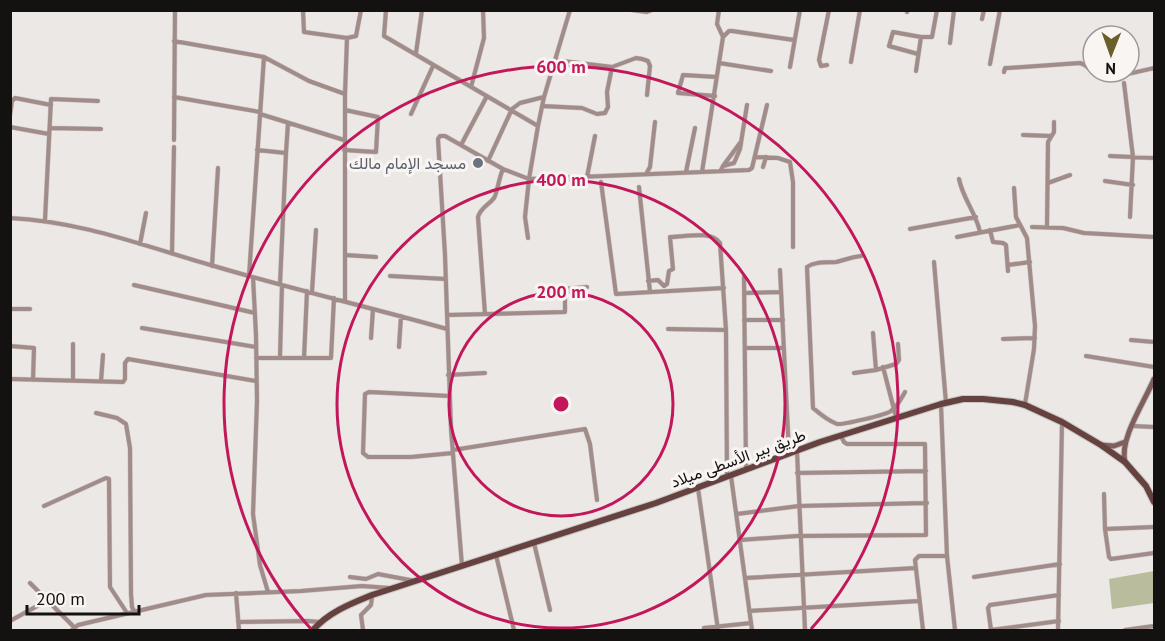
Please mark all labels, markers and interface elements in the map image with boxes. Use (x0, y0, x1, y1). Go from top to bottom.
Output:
north arrow (1081, 24, 1141, 84)
text: 600 m (536, 55, 586, 78)
text: N (1105, 59, 1116, 79)
place label: مسجد الإمام مالك (349, 153, 466, 174)
marker: مسجد الإمام مالك (471, 156, 485, 170)
text: 400 m (536, 168, 586, 191)
text: 200 m (536, 280, 586, 303)
centre of rings (551, 394, 571, 414)
street label: طريق بير الأسطى ميلاد (668, 424, 809, 493)
scale bar (27, 578, 140, 616)
text: 200 m (36, 587, 85, 610)

